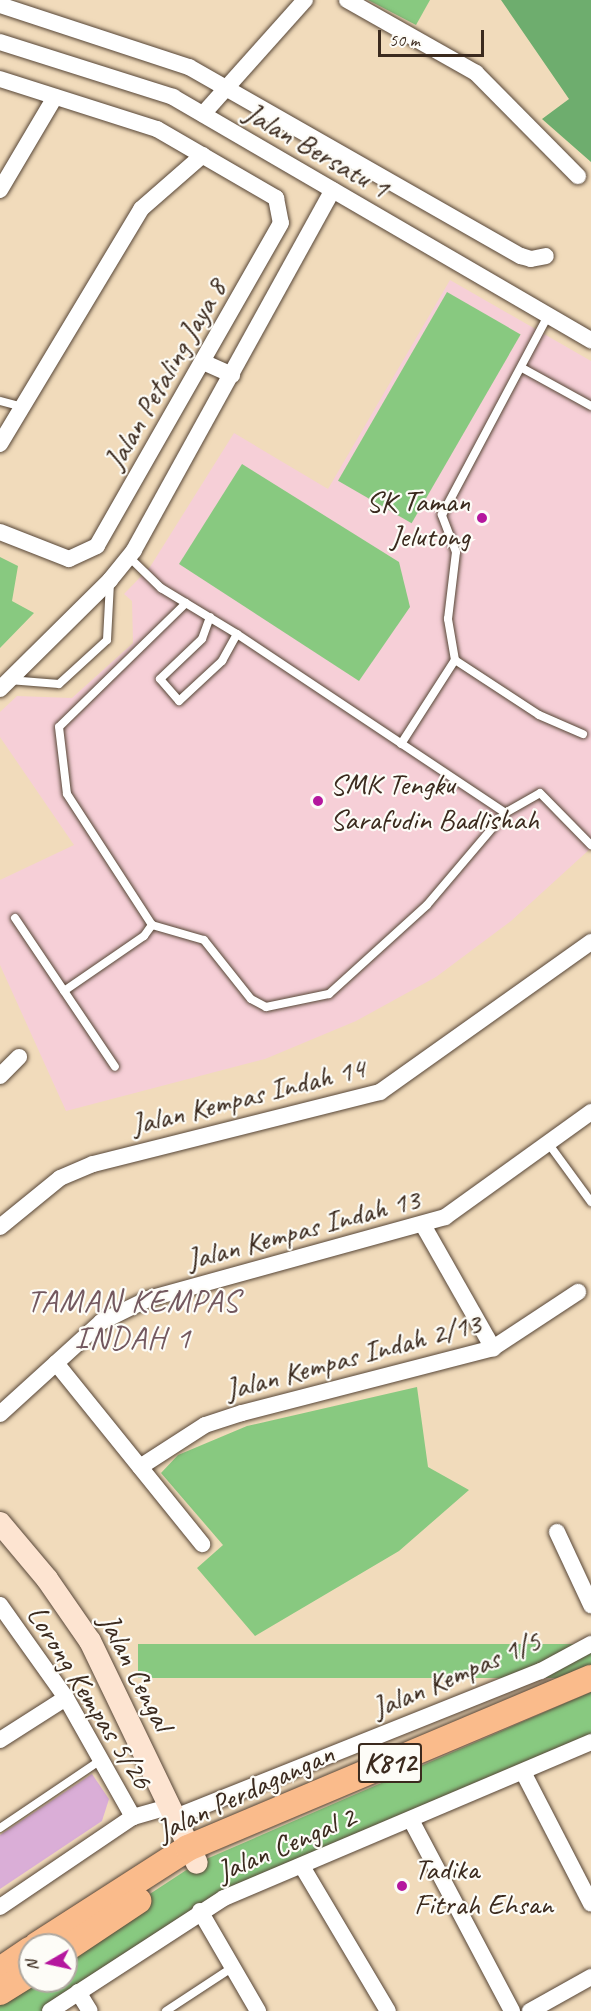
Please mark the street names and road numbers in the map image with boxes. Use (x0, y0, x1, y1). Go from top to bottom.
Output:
street label: Jalan Bersatu 1 (239, 94, 395, 206)
street label: Jalan Petaling Jaya 8 (97, 273, 233, 475)
street label: Jalan Kempas Indah 14 (128, 1050, 368, 1142)
street label: Jalan Kempas Indah 13 (183, 1181, 423, 1277)
street label: Jalan Kempas Indah 2/13 (222, 1305, 484, 1407)
street label: Lorong Kempas 5/26 (20, 1599, 160, 1795)
street label: Jalan Cengal (92, 1608, 180, 1736)
street label: Jalan Kempas 1/5 (367, 1623, 545, 1725)
street label: Jalan Perdagangan (151, 1735, 339, 1849)
road number: K812 (357, 1738, 423, 1788)
street label: Jalan Cengal 2 (212, 1799, 360, 1889)

